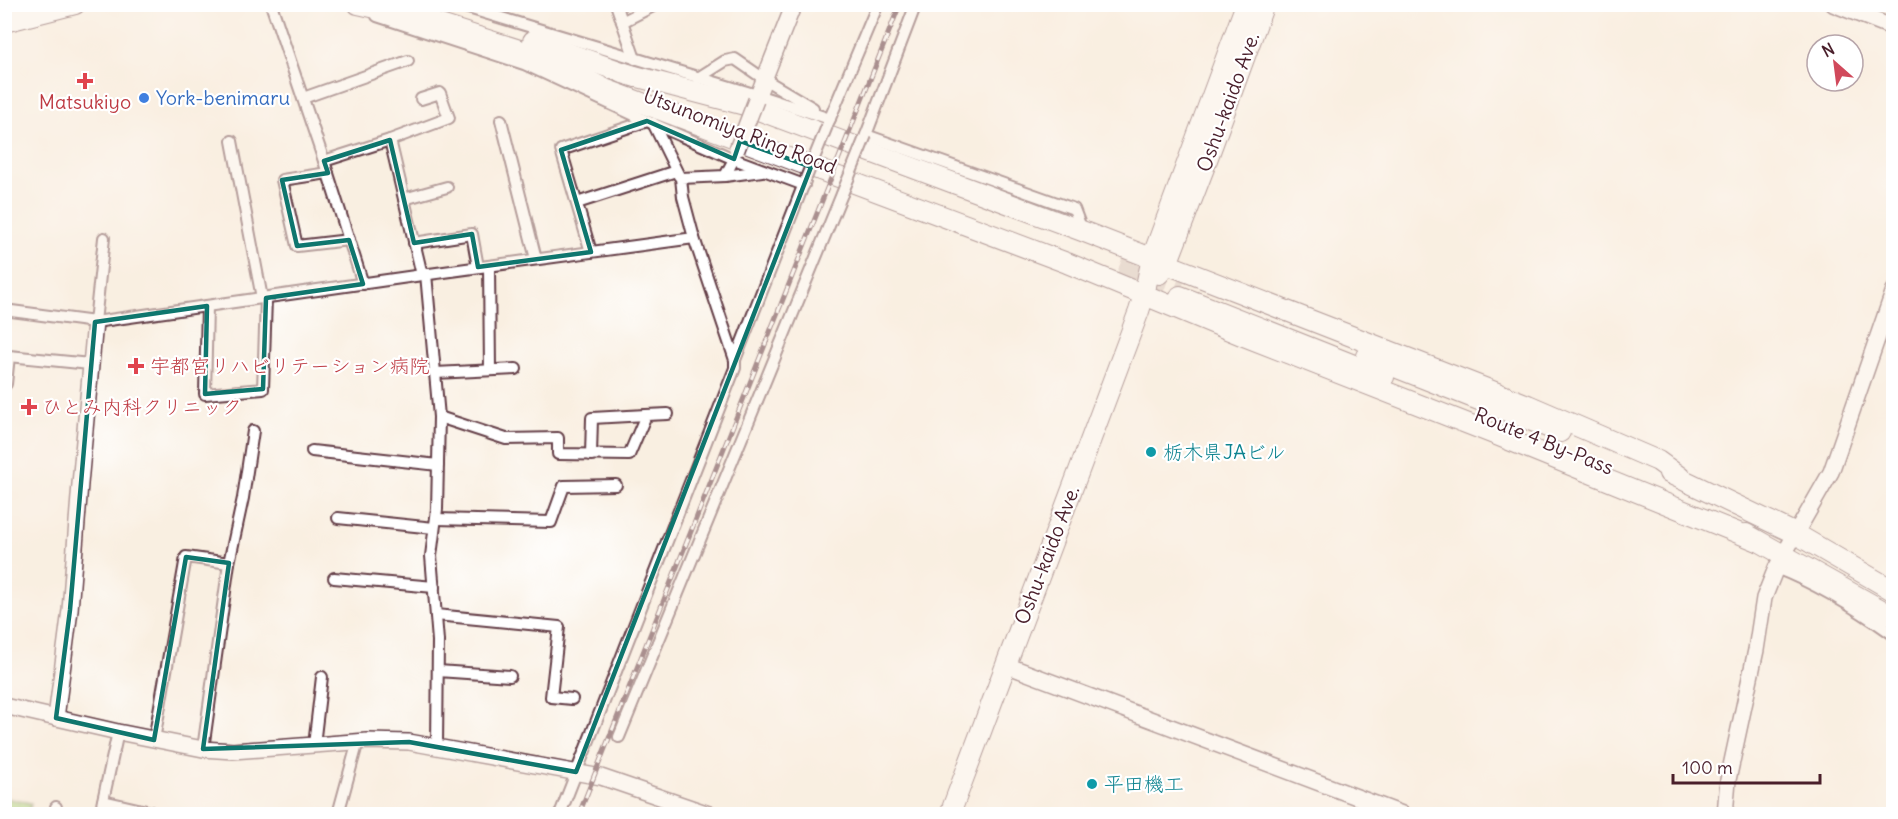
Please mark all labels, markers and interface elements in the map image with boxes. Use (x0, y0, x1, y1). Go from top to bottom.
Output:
street label: Oshu-kaido Ave. (1191, 29, 1264, 175)
north arrow (1805, 33, 1865, 93)
text: N (1818, 38, 1838, 61)
marker: Matsukiyo (78, 74, 92, 88)
street label: Utsunomiya Ring Road (640, 82, 841, 179)
place label: York-benimaru (156, 85, 290, 110)
place label: Matsukiyo (39, 89, 131, 114)
marker: York-benimaru (137, 91, 151, 105)
place label: 宇都宮リハビリテーション病院 (150, 353, 430, 378)
marker: 宇都宮リハビリテーション病院 (127, 357, 145, 375)
place label: ひとみ内科クリニック (42, 394, 242, 419)
marker: ひとみ内科クリニック (20, 398, 38, 416)
street label: Route 4 By-Pass (1471, 401, 1617, 480)
place label: 栃木県JAビル (1163, 439, 1286, 464)
marker: 栃木県JAビル (1144, 445, 1158, 459)
street label: Oshu-kaido Ave. (1009, 482, 1085, 628)
scale bar (1673, 747, 1820, 785)
text: 100 m (1682, 756, 1733, 779)
place label: 平田機工 (1104, 771, 1184, 796)
marker: 平田機工 (1085, 777, 1099, 791)

